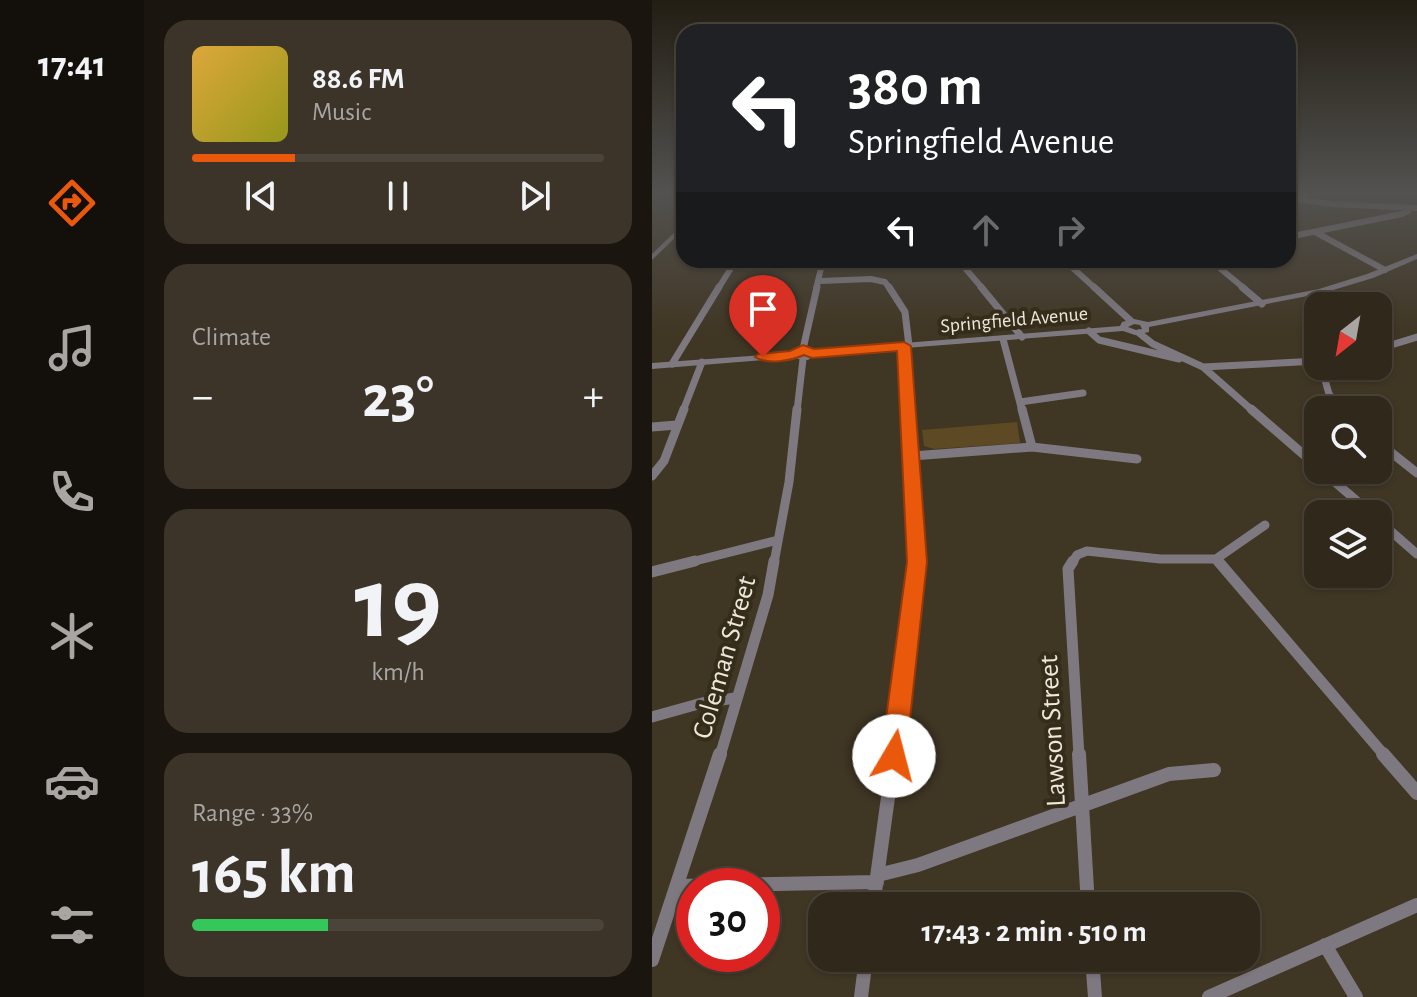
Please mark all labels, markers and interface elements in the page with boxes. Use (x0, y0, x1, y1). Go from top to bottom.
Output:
text: 17:41 (38, 47, 106, 83)
icon: left (716, 56, 820, 160)
text: 380 m (848, 59, 983, 115)
text: 88.6 FM (312, 64, 405, 94)
text: Music (312, 99, 371, 125)
text: Springfield Avenue (848, 124, 1114, 160)
icon: previous (239, 174, 283, 218)
icon: pause (376, 174, 420, 218)
icon: next (513, 174, 557, 218)
icon: directions (44, 175, 100, 231)
icon: left (880, 208, 924, 252)
icon: ahead (964, 208, 1008, 252)
icon: right (1048, 208, 1092, 252)
pin (729, 275, 797, 357)
icon: arrive (741, 287, 785, 331)
north arrow (1304, 292, 1392, 380)
map controls (1304, 292, 1392, 588)
street label: Springfield Avenue (940, 304, 1089, 336)
icon: music (44, 320, 100, 376)
text: Climate (192, 324, 271, 350)
text: 23° (362, 368, 434, 428)
text: − (192, 375, 213, 419)
text: + (583, 375, 604, 419)
button: search (1304, 396, 1392, 484)
icon: phone (44, 464, 100, 520)
button: layers (1304, 500, 1392, 588)
text: 19 (354, 553, 442, 657)
street label: Coleman Street (688, 573, 761, 742)
icon: climate (44, 608, 100, 664)
street label: Lawson Street (1035, 654, 1071, 807)
text: km/h (371, 659, 425, 685)
position arrow (852, 714, 936, 798)
icon: car (44, 753, 100, 809)
text: Range · 33% (192, 800, 313, 826)
text: 165 km (192, 844, 356, 904)
speed limit sign: 30 (676, 868, 780, 972)
icon: filters (44, 897, 100, 953)
text: 17:43 · 2 min · 510 m (921, 917, 1147, 947)

